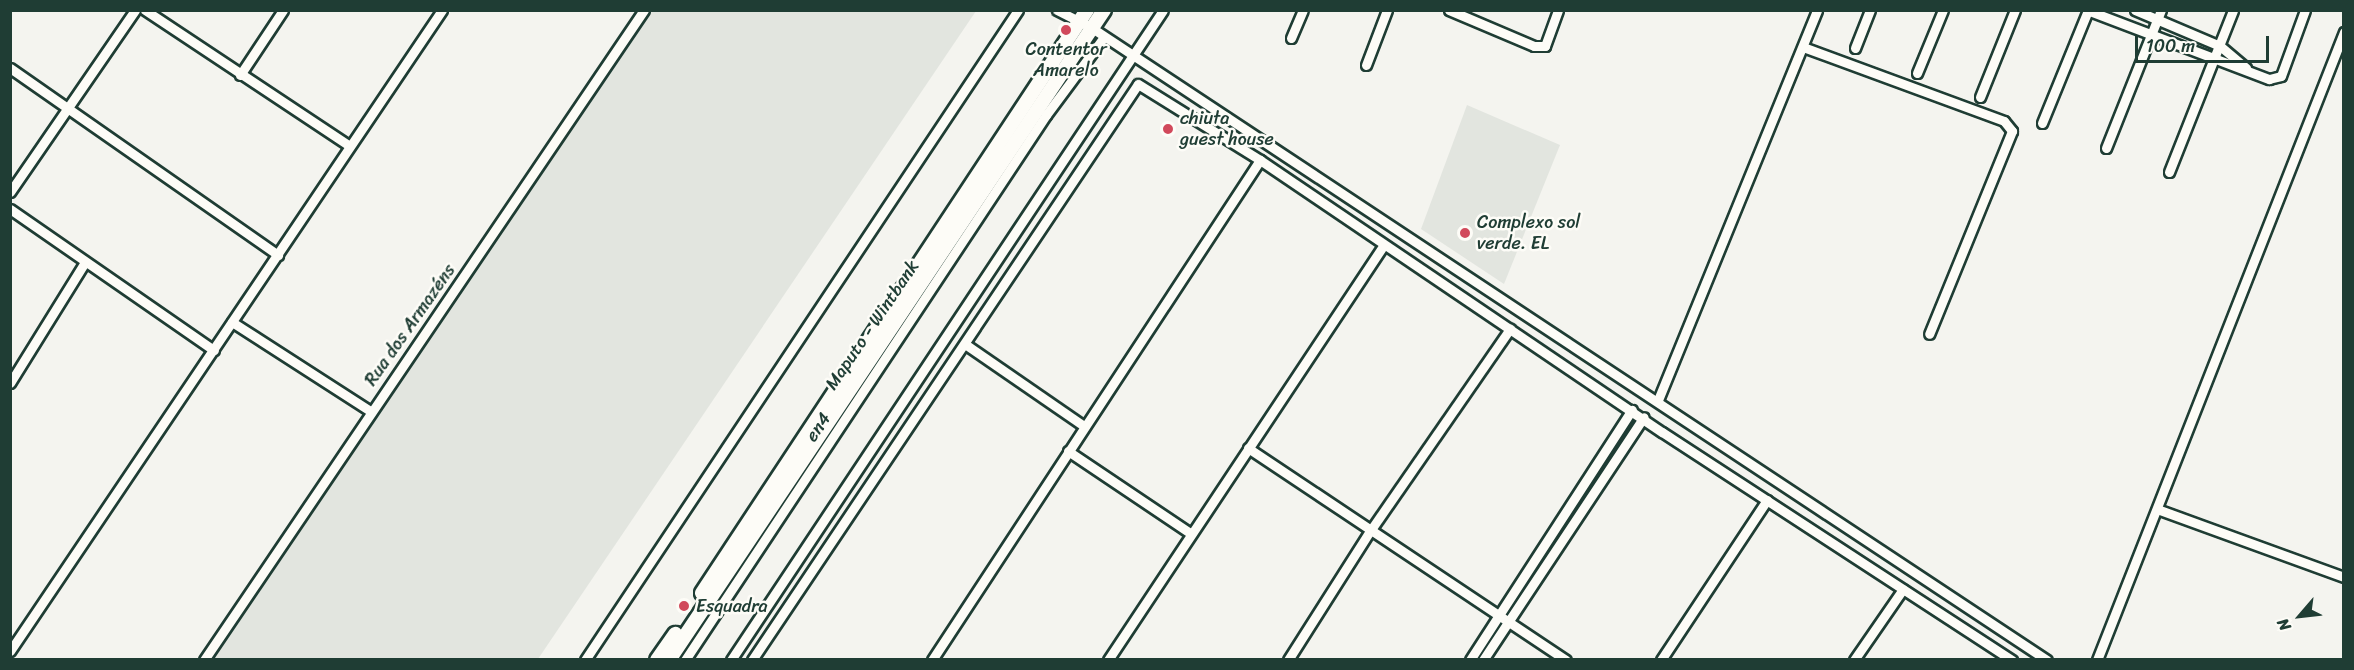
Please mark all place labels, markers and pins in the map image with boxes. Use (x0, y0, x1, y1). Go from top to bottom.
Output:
marker: Contentor Amarelo (1059, 23, 1073, 37)
place label: Contentor Amarelo (1025, 39, 1107, 82)
place label: chiuta guest house (1180, 108, 1273, 150)
marker: chiuta guest house (1161, 122, 1175, 136)
place label: Complexo sol verde. EL (1477, 212, 1580, 254)
marker: Complexo sol verde. EL (1458, 226, 1472, 240)
place label: Esquadra (696, 595, 768, 617)
marker: Esquadra (677, 599, 691, 613)

